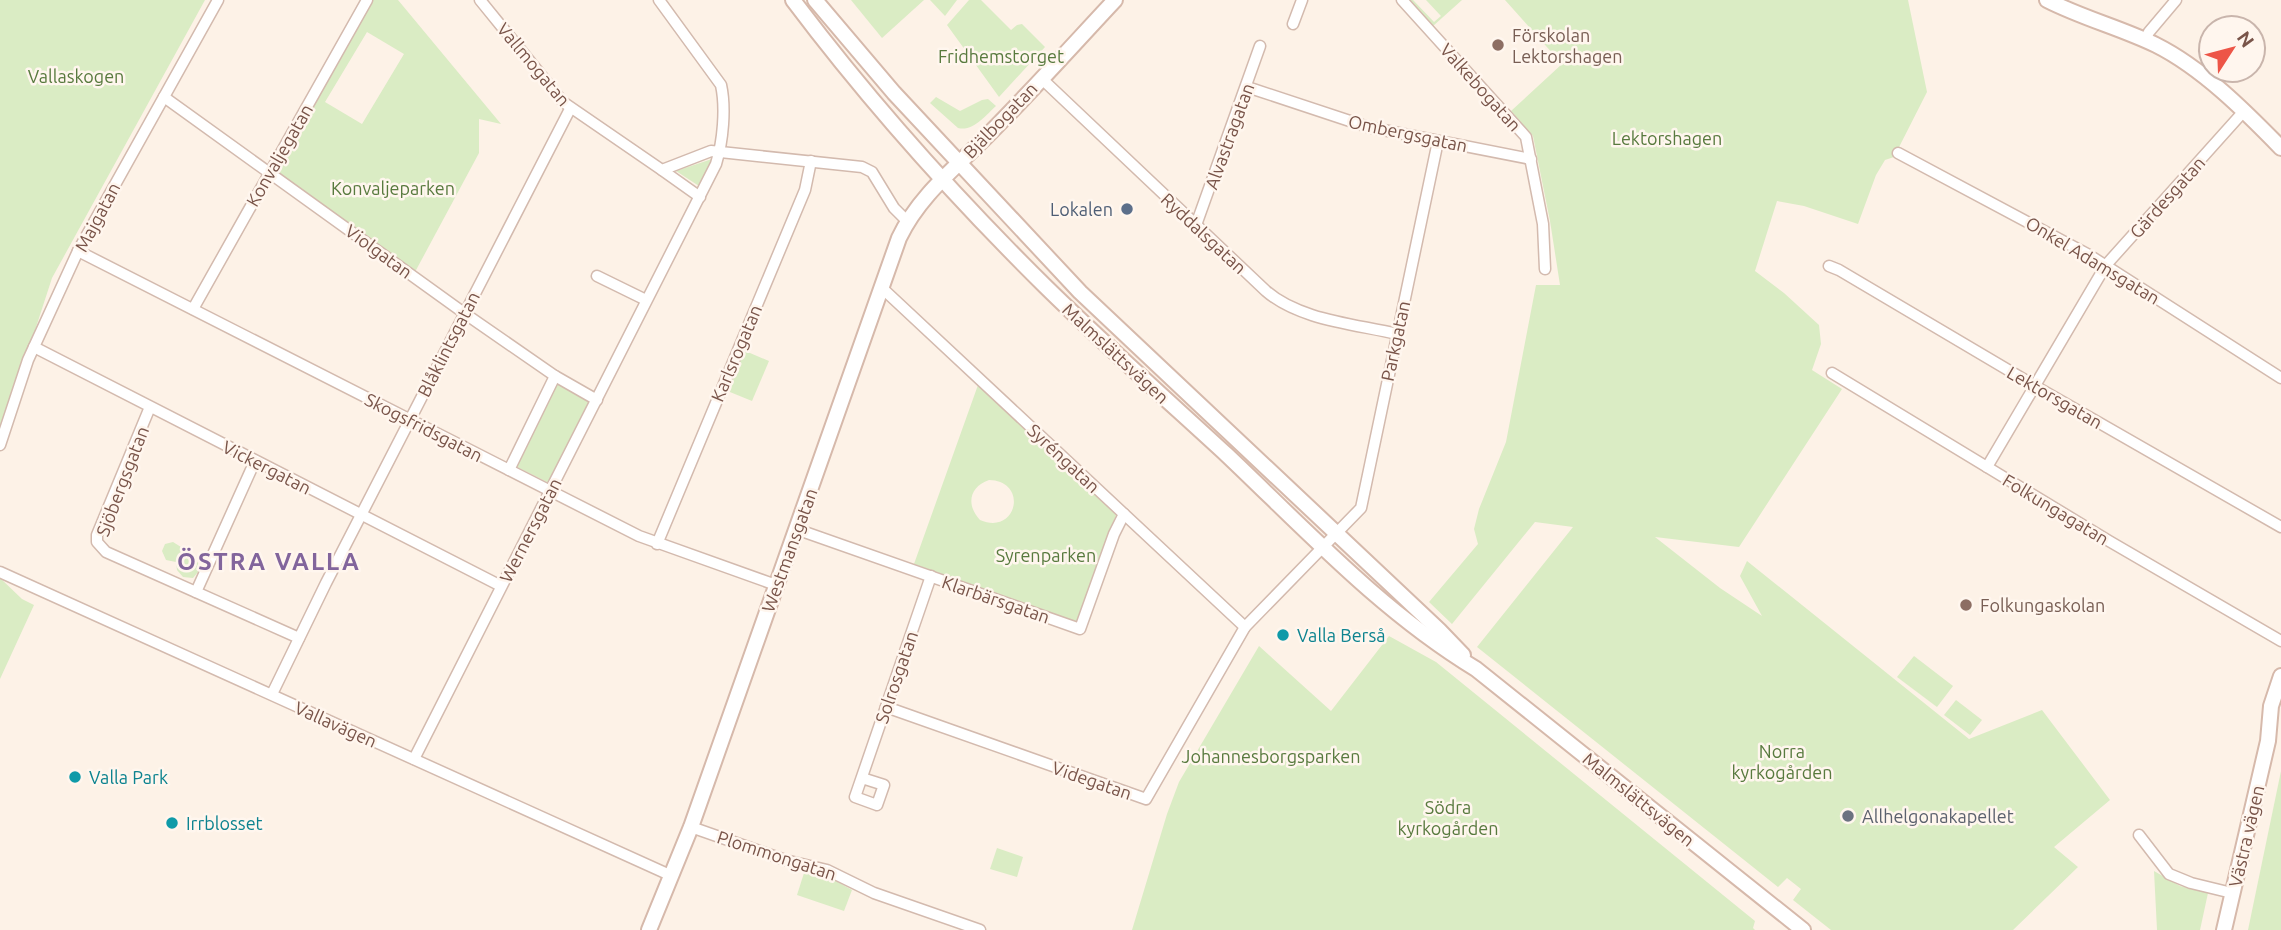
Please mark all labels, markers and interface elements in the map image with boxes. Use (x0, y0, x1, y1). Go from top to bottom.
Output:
north arrow (2197, 14, 2267, 84)
street label: Vallmogatan (494, 18, 574, 110)
place label: Förskolan Lektorshagen (1512, 25, 1622, 66)
text: N (2233, 27, 2259, 51)
marker: Förskolan Lektorshagen (1490, 37, 1506, 53)
street label: Valkebogatan (1436, 39, 1526, 135)
park label: Fridhemstorget (938, 46, 1064, 66)
park label: Vallaskogen (28, 66, 124, 86)
street label: Bjälbogatan (959, 78, 1041, 162)
street label: Alvastragatan (1201, 80, 1257, 192)
street label: Konvaljegatan (242, 100, 316, 210)
street label: Ombergsgatan (1347, 111, 1469, 155)
park label: Lektorshagen (1612, 128, 1722, 148)
street label: Gärdesgatan (2125, 152, 2209, 242)
park label: Konvaljeparken (331, 178, 455, 198)
street label: Majgatan (70, 179, 124, 255)
street label: Ryddalsgatan (1157, 189, 1251, 277)
place label: Lokalen (1050, 199, 1113, 219)
marker: Lokalen (1119, 201, 1135, 217)
street label: Onkel Adamsgatan (2022, 212, 2164, 308)
street label: Violgatan (342, 220, 416, 282)
street label: Blåklintsgatan (413, 288, 483, 400)
street label: Malmslättsvägen (1059, 299, 1173, 407)
street label: Parkgatan (1377, 299, 1413, 383)
street label: Karlsrogatan (707, 302, 765, 404)
street label: Lektorsgatan (2004, 362, 2106, 432)
street label: Skogsfridsgatan (362, 389, 486, 465)
street label: Syréngatan (1024, 420, 1104, 496)
street label: Sjöbergsgatan (92, 423, 152, 539)
street label: Vickergatan (219, 436, 315, 498)
street label: Folkungagatan (1999, 469, 2113, 549)
street label: Wernersgatan (495, 475, 565, 585)
street label: Westmansgatan (757, 485, 821, 615)
park label: Syrenparken (996, 545, 1096, 565)
district label: ÖSTRA VALLA (177, 547, 361, 575)
street label: Klarbärsgatan (940, 571, 1052, 627)
place label: Folkungaskolan (1980, 595, 2105, 615)
marker: Folkungaskolan (1958, 597, 1974, 613)
place label: Valla Berså (1297, 625, 1385, 645)
marker: Valla Berså (1275, 627, 1291, 643)
street label: Solrosgatan (871, 628, 921, 726)
street label: Vallavägen (292, 697, 380, 751)
park label: Norra kyrkogården (1731, 741, 1833, 782)
park label: Johannesborgsparken (1182, 746, 1360, 766)
street label: Malmslättsvägen (1579, 748, 1699, 850)
street label: Videgatan (1049, 757, 1135, 803)
place label: Valla Park (89, 767, 168, 787)
marker: Valla Park (67, 769, 83, 785)
street label: Västra vägen (2225, 783, 2267, 889)
park label: Södra kyrkogården (1397, 797, 1499, 838)
place label: Allhelgonakapellet (1862, 806, 2014, 826)
marker: Allhelgonakapellet (1840, 808, 1856, 824)
place label: Irrblosset (186, 813, 263, 833)
marker: Irrblosset (164, 815, 180, 831)
street label: Plommongatan (715, 826, 839, 884)

